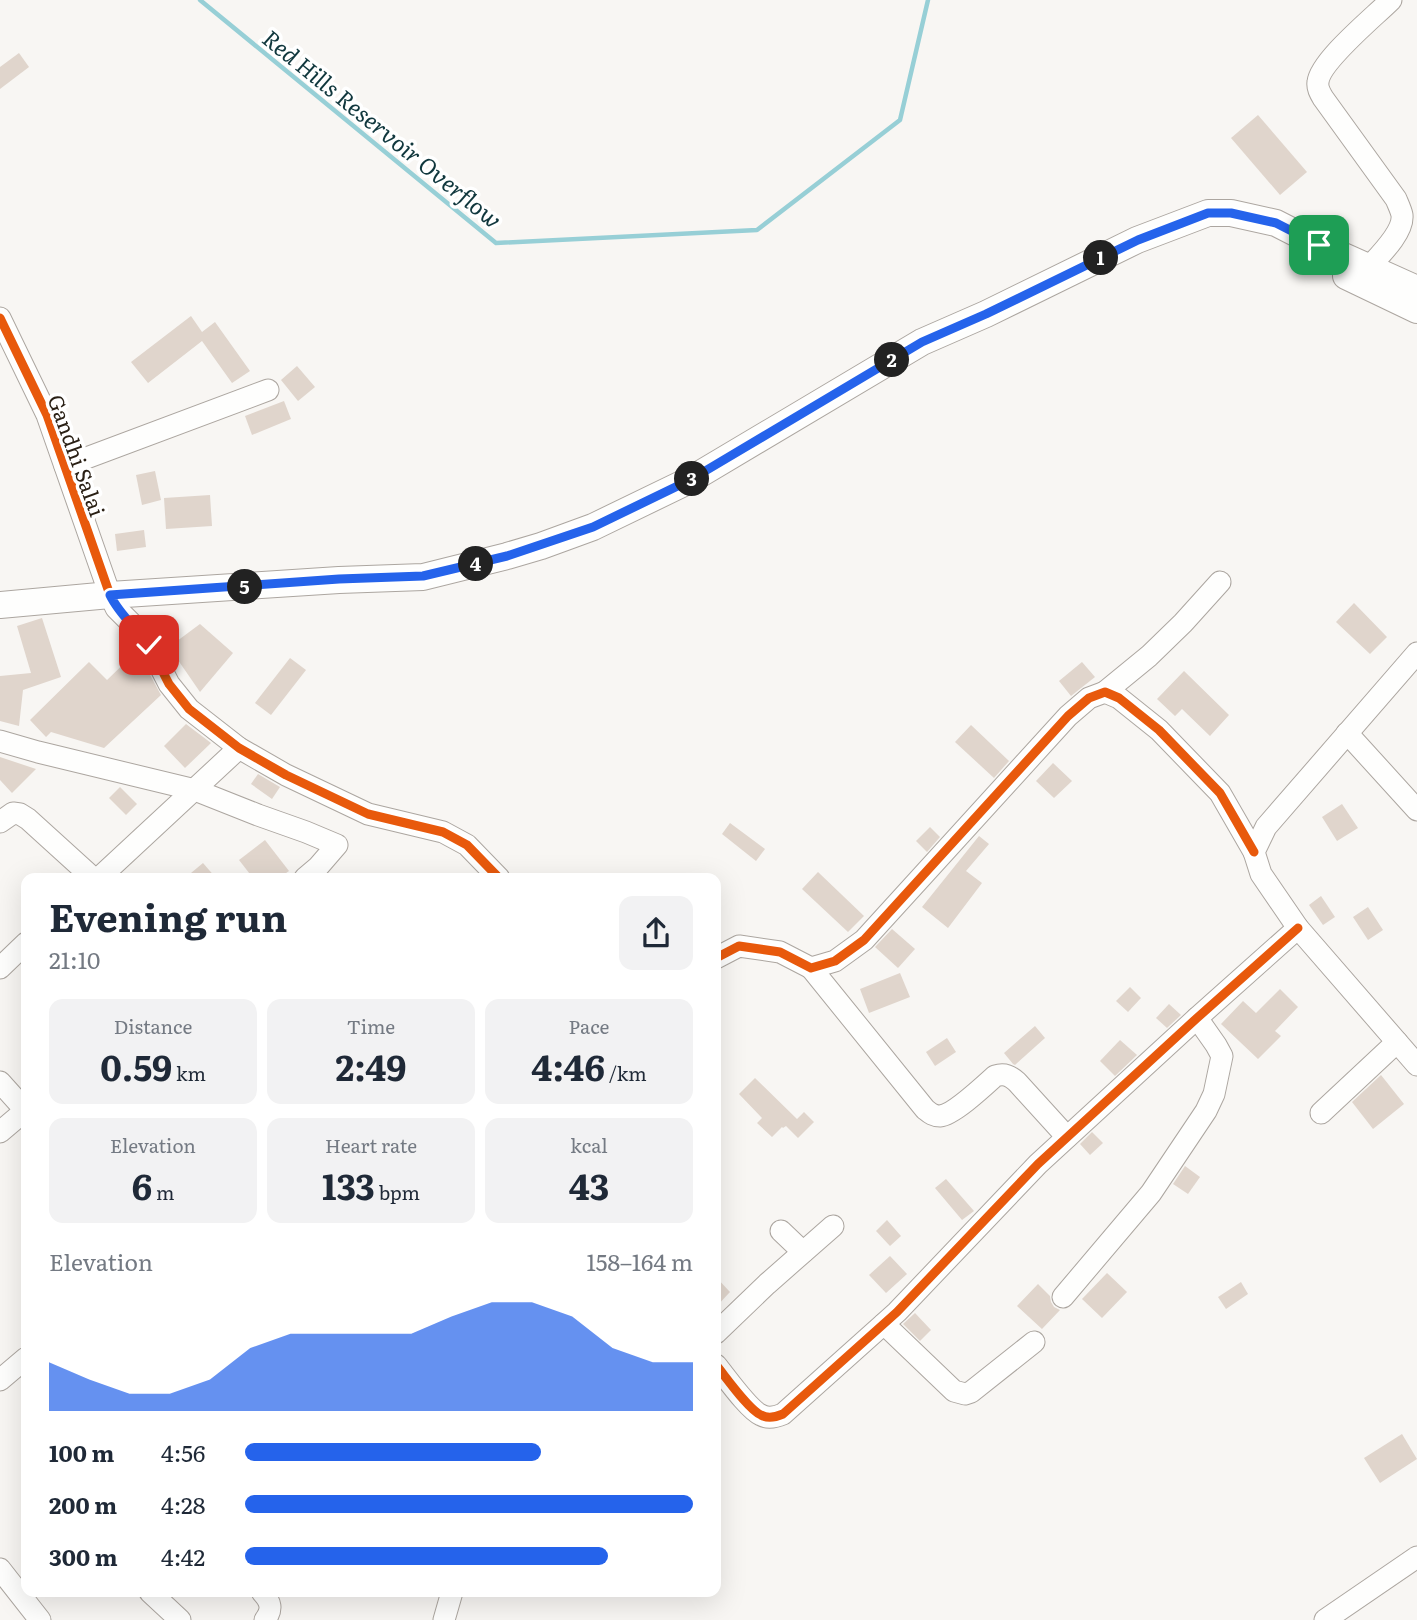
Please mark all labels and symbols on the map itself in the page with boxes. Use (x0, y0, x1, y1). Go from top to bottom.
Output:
water label: Red Hills Reservoir Overflow (256, 21, 510, 235)
pin (1289, 215, 1349, 275)
pin: 1 (1084, 240, 1118, 276)
pin: 2 (874, 342, 910, 378)
street label: Gandhi Salai (42, 390, 114, 520)
pin: 3 (674, 462, 710, 496)
pin: 4 (458, 546, 494, 582)
pin: 5 (228, 570, 262, 604)
pin (119, 615, 179, 675)

